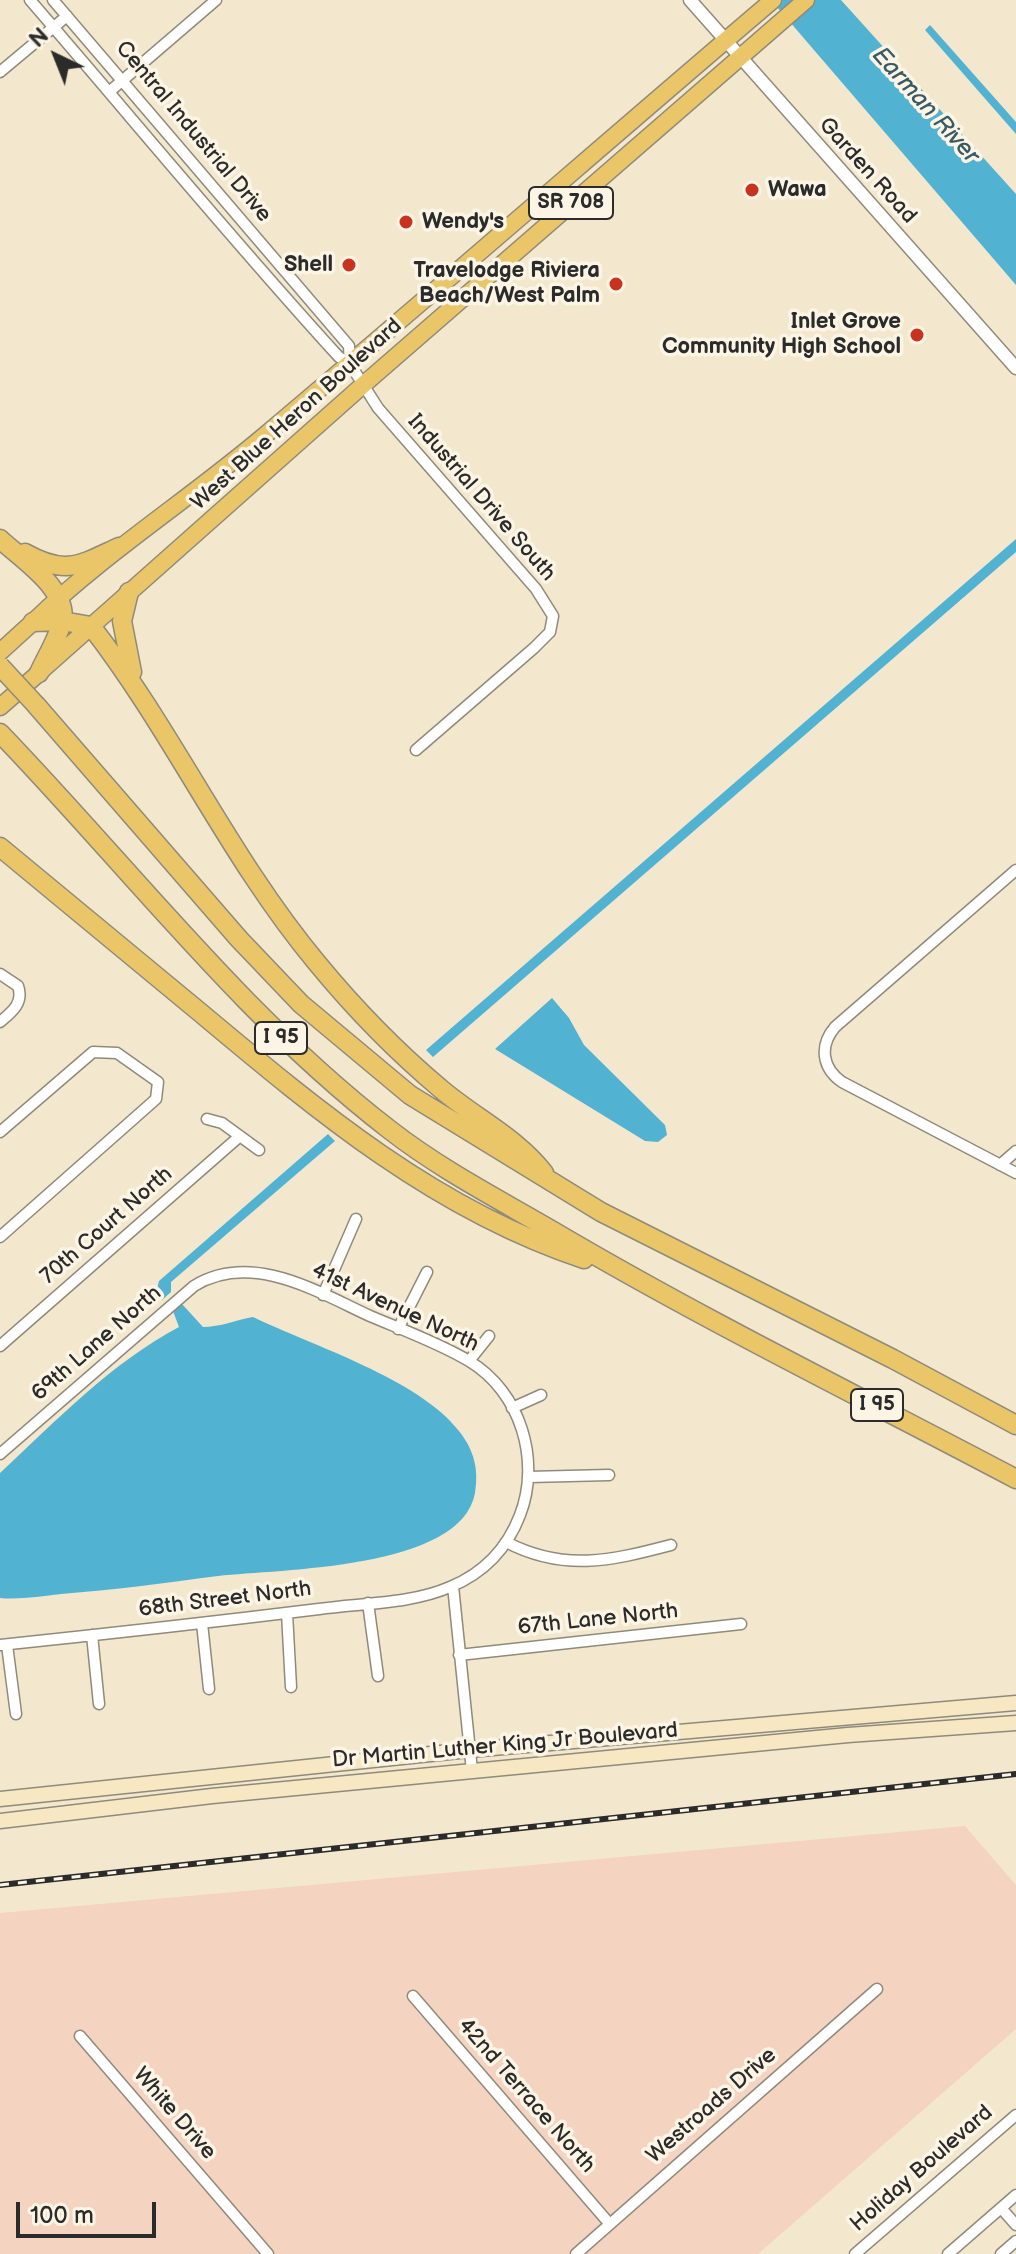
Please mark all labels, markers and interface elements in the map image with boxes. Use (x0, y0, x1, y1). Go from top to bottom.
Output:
north arrow (16, 16, 96, 96)
text: N (24, 23, 55, 54)
street label: Central Industrial Drive (109, 36, 277, 228)
water label: Earman River (865, 42, 985, 170)
street label: Garden Road (812, 113, 922, 229)
place label: Wawa (768, 177, 827, 203)
marker: Wawa (743, 181, 761, 199)
road number: SR 708 (529, 187, 613, 219)
place label: Wendy's (422, 209, 504, 235)
marker: Wendy's (397, 213, 415, 231)
place label: Shell (284, 252, 333, 278)
marker: Shell (340, 256, 358, 274)
place label: Travelodge Riviera Beach/West Palm (414, 258, 600, 310)
marker: Travelodge Riviera Beach/West Palm (607, 275, 625, 293)
place label: Inlet Grove Community High School (662, 309, 901, 360)
street label: West Blue Heron Boulevard (186, 313, 408, 517)
marker: Inlet Grove Community High School (908, 326, 926, 344)
street label: Industrial Drive South (401, 409, 561, 587)
road number: I 95 (255, 1022, 307, 1054)
street label: 70th Court North (36, 1162, 178, 1290)
street label: 41st Avenue North (307, 1258, 483, 1358)
street label: 69th Lane North (27, 1281, 167, 1407)
road number: I 95 (851, 1389, 903, 1421)
street label: 68th Street North (137, 1576, 313, 1624)
street label: 67th Lane North (517, 1598, 679, 1642)
street label: Dr Martin Luther King Jr Boulevard (331, 1718, 679, 1774)
street label: 42nd Terrace North (452, 2013, 600, 2179)
street label: Westroads Drive (642, 2043, 782, 2169)
street label: White Drive (127, 2063, 221, 2165)
street label: Holiday Boulevard (846, 2100, 998, 2238)
scale bar (20, 2186, 160, 2236)
text: 100 m (30, 2201, 94, 2230)

